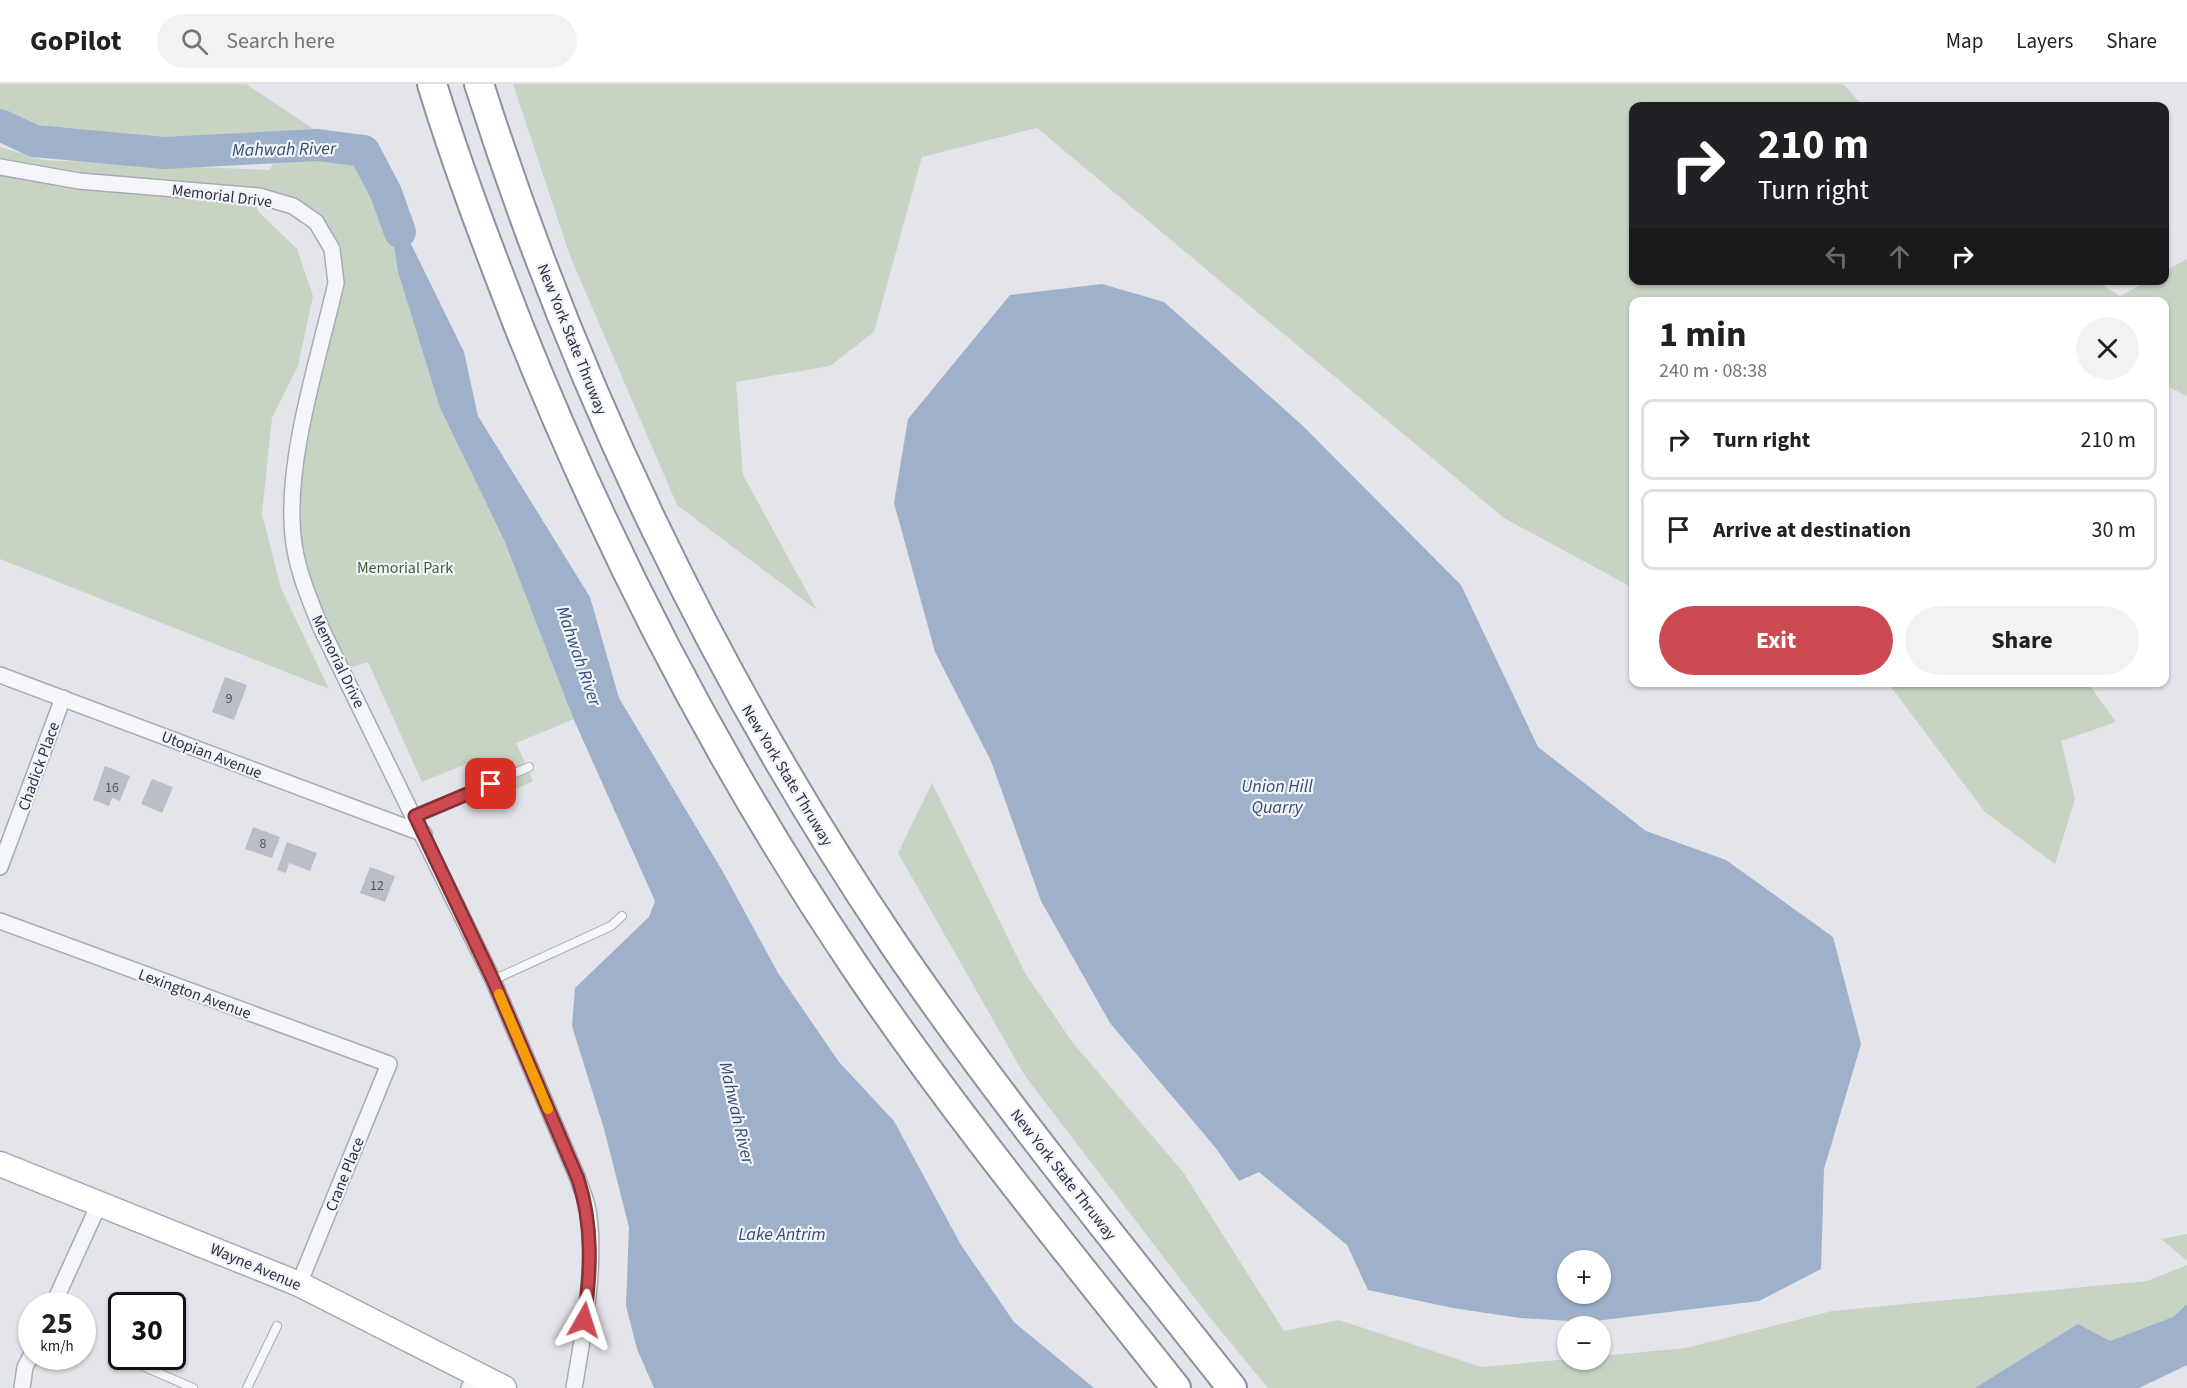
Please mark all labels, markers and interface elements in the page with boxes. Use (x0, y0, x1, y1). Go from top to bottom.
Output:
search box (157, 14, 577, 68)
text: GoPilot (30, 21, 121, 61)
icon: search (178, 25, 211, 58)
text: Search here (226, 25, 335, 57)
text: Map (1946, 26, 1983, 56)
text: Layers (2016, 26, 2073, 56)
text: Share (2106, 26, 2157, 56)
text: 210 m (1758, 115, 1869, 175)
icon: right (1659, 126, 1737, 204)
water label: Mahwah River (232, 136, 337, 163)
text: Turn right (1758, 171, 1869, 210)
street label: Memorial Drive (170, 179, 273, 213)
icon: left (1820, 240, 1853, 273)
icon: ahead (1883, 240, 1916, 273)
icon: right (1946, 240, 1979, 273)
street label: New York State Thruway (532, 261, 613, 419)
text: 1 min (1659, 309, 1747, 360)
button: close (2076, 317, 2139, 380)
text: 240 m · 08:38 (1659, 357, 1767, 385)
icon: right (1662, 423, 1695, 456)
text: Turn right (1713, 424, 1810, 456)
text: 210 m (2081, 424, 2136, 456)
icon: arrive (1662, 513, 1695, 546)
text: Arrive at destination (1713, 514, 1911, 546)
text: 30 m (2091, 514, 2136, 546)
park label: Memorial Park (357, 557, 453, 579)
water label: Mahwah River (550, 603, 608, 710)
button: Exit (1659, 606, 1893, 675)
button: Share (1905, 606, 2139, 675)
street label: Memorial Drive (306, 611, 370, 712)
house number: 9 (226, 689, 233, 709)
street label: New York State Thruway (736, 701, 838, 851)
street label: Chadick Place (13, 719, 65, 814)
street label: Utopian Avenue (158, 726, 265, 784)
pin (465, 758, 516, 809)
icon: arrive (474, 767, 507, 800)
water label: Union Hill Quarry (1241, 774, 1313, 820)
house number: 16 (105, 778, 119, 798)
house number: 8 (260, 834, 267, 854)
house number: 12 (370, 876, 384, 896)
street label: Lexington Avenue (135, 963, 254, 1025)
water label: Mahwah River (713, 1060, 761, 1167)
street label: New York State Thruway (1005, 1104, 1122, 1245)
street label: Crane Place (320, 1134, 370, 1215)
water label: Lake Antrim (738, 1222, 826, 1247)
street label: Wayne Avenue (207, 1238, 305, 1296)
map controls (1557, 1250, 1611, 1370)
button: + (1557, 1250, 1611, 1304)
position arrow (552, 1288, 616, 1352)
speed limit sign: 30 (108, 1292, 186, 1370)
text: 25 (41, 1302, 73, 1345)
button: − (1557, 1316, 1611, 1370)
text: km/h (40, 1336, 74, 1357)

